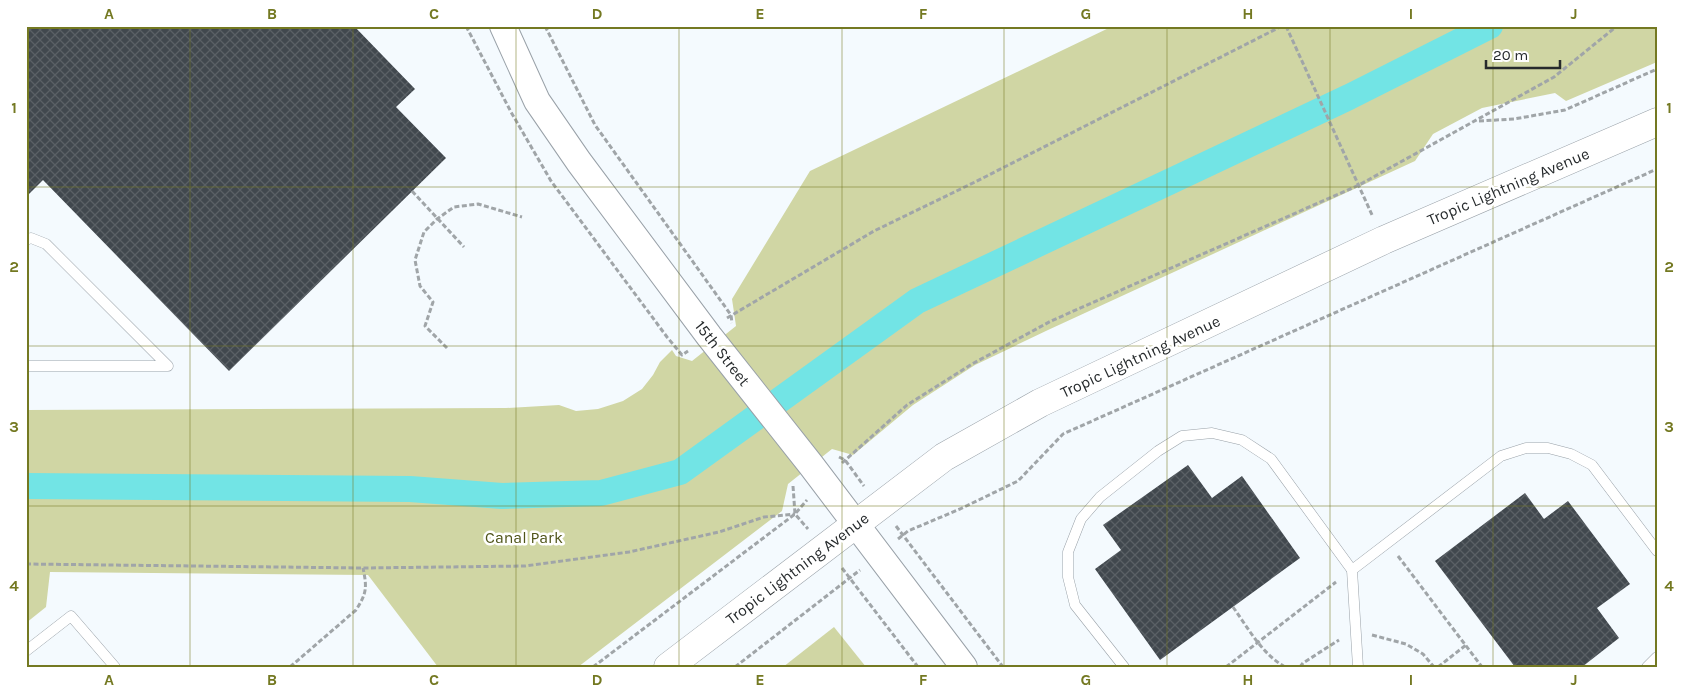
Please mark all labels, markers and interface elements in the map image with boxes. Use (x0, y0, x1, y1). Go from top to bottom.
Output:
text: A (104, 4, 114, 23)
text: B (267, 4, 277, 23)
text: C (429, 4, 439, 23)
text: D (592, 4, 603, 23)
text: E (755, 4, 765, 23)
text: F (919, 4, 928, 23)
text: G (1081, 4, 1091, 23)
text: H (1242, 4, 1254, 23)
text: I (1409, 4, 1413, 23)
text: J (1570, 4, 1578, 23)
scale bar (1486, 38, 1559, 70)
text: 20 m (1493, 46, 1528, 64)
text: 1 (11, 98, 17, 117)
text: 1 (1666, 98, 1672, 117)
street label: Tropic Lightning Avenue (1424, 144, 1592, 229)
text: 2 (9, 257, 19, 276)
text: 2 (1664, 257, 1674, 276)
street label: Tropic Lightning Avenue (1057, 311, 1223, 402)
street label: 15th Street (691, 317, 754, 390)
text: 3 (9, 417, 19, 436)
text: 3 (1664, 417, 1674, 436)
street label: Tropic Lightning Avenue (722, 508, 873, 628)
park label: Canal Park (485, 528, 563, 547)
text: 4 (9, 576, 19, 595)
text: 4 (1664, 576, 1674, 595)
text: A (104, 670, 114, 689)
text: B (267, 670, 277, 689)
text: C (429, 670, 439, 689)
text: D (592, 670, 603, 689)
text: E (755, 670, 765, 689)
text: F (919, 670, 928, 689)
text: G (1081, 670, 1091, 689)
text: H (1242, 670, 1254, 689)
text: I (1409, 670, 1413, 689)
text: J (1570, 670, 1578, 689)

